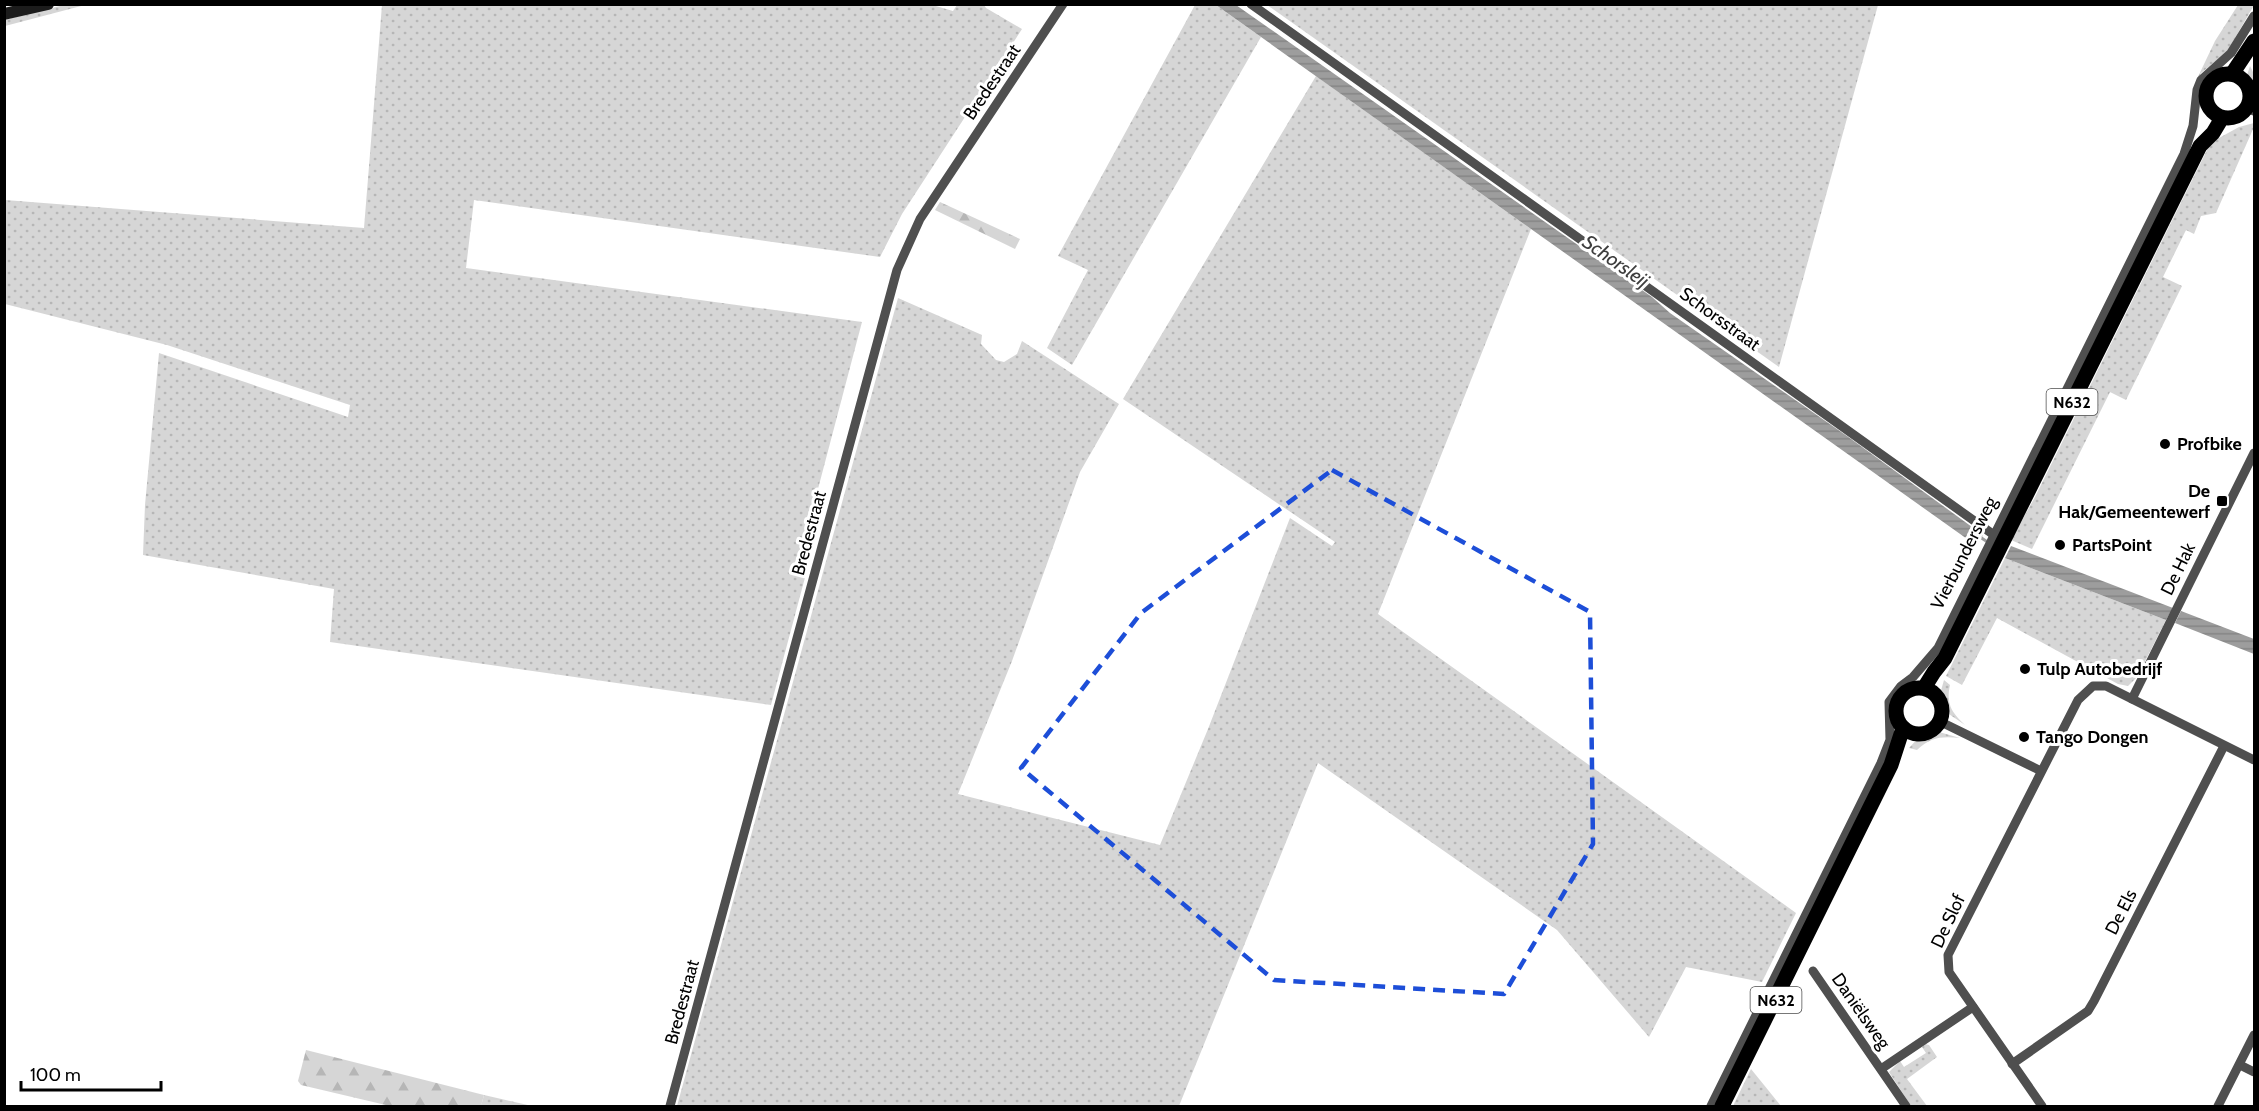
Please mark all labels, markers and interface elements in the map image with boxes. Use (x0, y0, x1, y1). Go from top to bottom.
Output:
street label: Bredestraat (959, 40, 1025, 124)
water label: Schorsleij (1578, 229, 1654, 293)
street label: Schorsstraat (1676, 283, 1764, 355)
road number: N632 (2046, 389, 2098, 415)
place label: Profbike (2177, 433, 2242, 455)
marker: Profbike (2158, 437, 2172, 451)
place label: De Hak/Gemeentewerf (2058, 480, 2210, 523)
street label: Bredestraat (787, 488, 831, 578)
street label: Vierbundersweg (1926, 492, 2002, 613)
marker: De Hak/Gemeentewerf (2215, 494, 2229, 508)
place label: PartsPoint (2072, 534, 2152, 556)
marker: PartsPoint (2053, 538, 2067, 552)
street label: De Hak (2156, 538, 2200, 599)
place label: Tulp Autobedrijf (2037, 658, 2162, 680)
marker: Tulp Autobedrijf (2018, 662, 2032, 676)
place label: Tango Dongen (2036, 726, 2148, 748)
marker: Tango Dongen (2017, 730, 2031, 744)
street label: De Els (2100, 886, 2142, 938)
street label: De Slof (1926, 891, 1970, 951)
street label: Bredestraat (660, 957, 704, 1047)
street label: Daniëlsweg (1827, 969, 1896, 1054)
road number: N632 (1750, 987, 1802, 1013)
scale bar (21, 1054, 160, 1092)
text: 100 m (30, 1064, 81, 1086)

